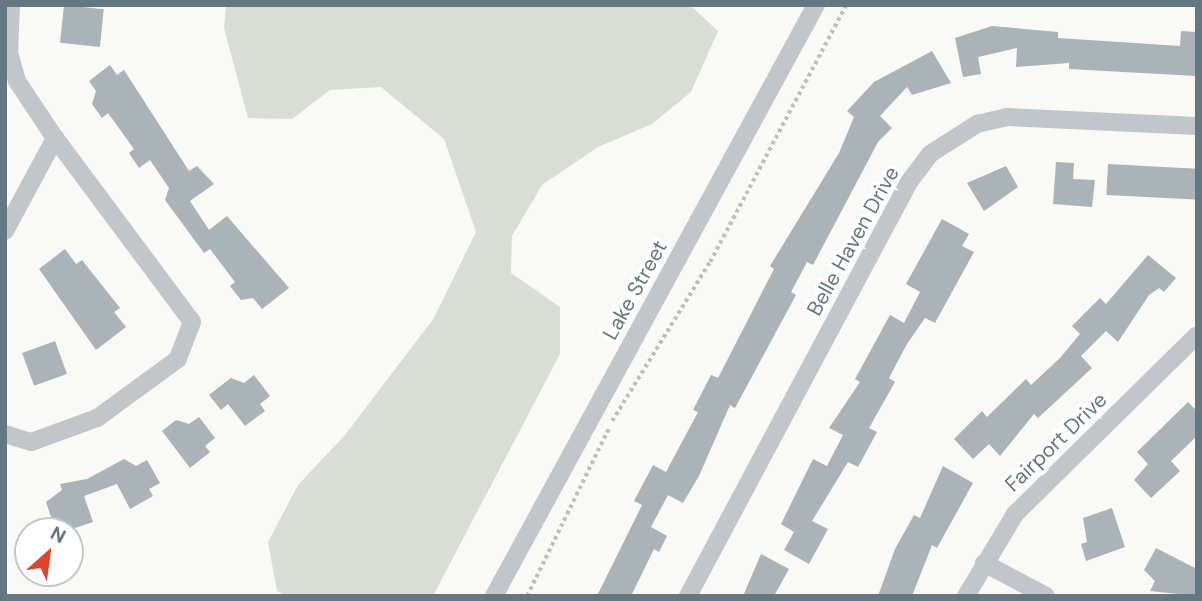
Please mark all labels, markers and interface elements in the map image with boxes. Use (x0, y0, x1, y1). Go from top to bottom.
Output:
street label: Belle Haven Drive (802, 162, 904, 320)
street label: Lake Street (597, 236, 673, 344)
street label: Fairport Drive (1000, 387, 1112, 497)
north arrow (14, 517, 84, 587)
text: N (46, 520, 70, 549)

